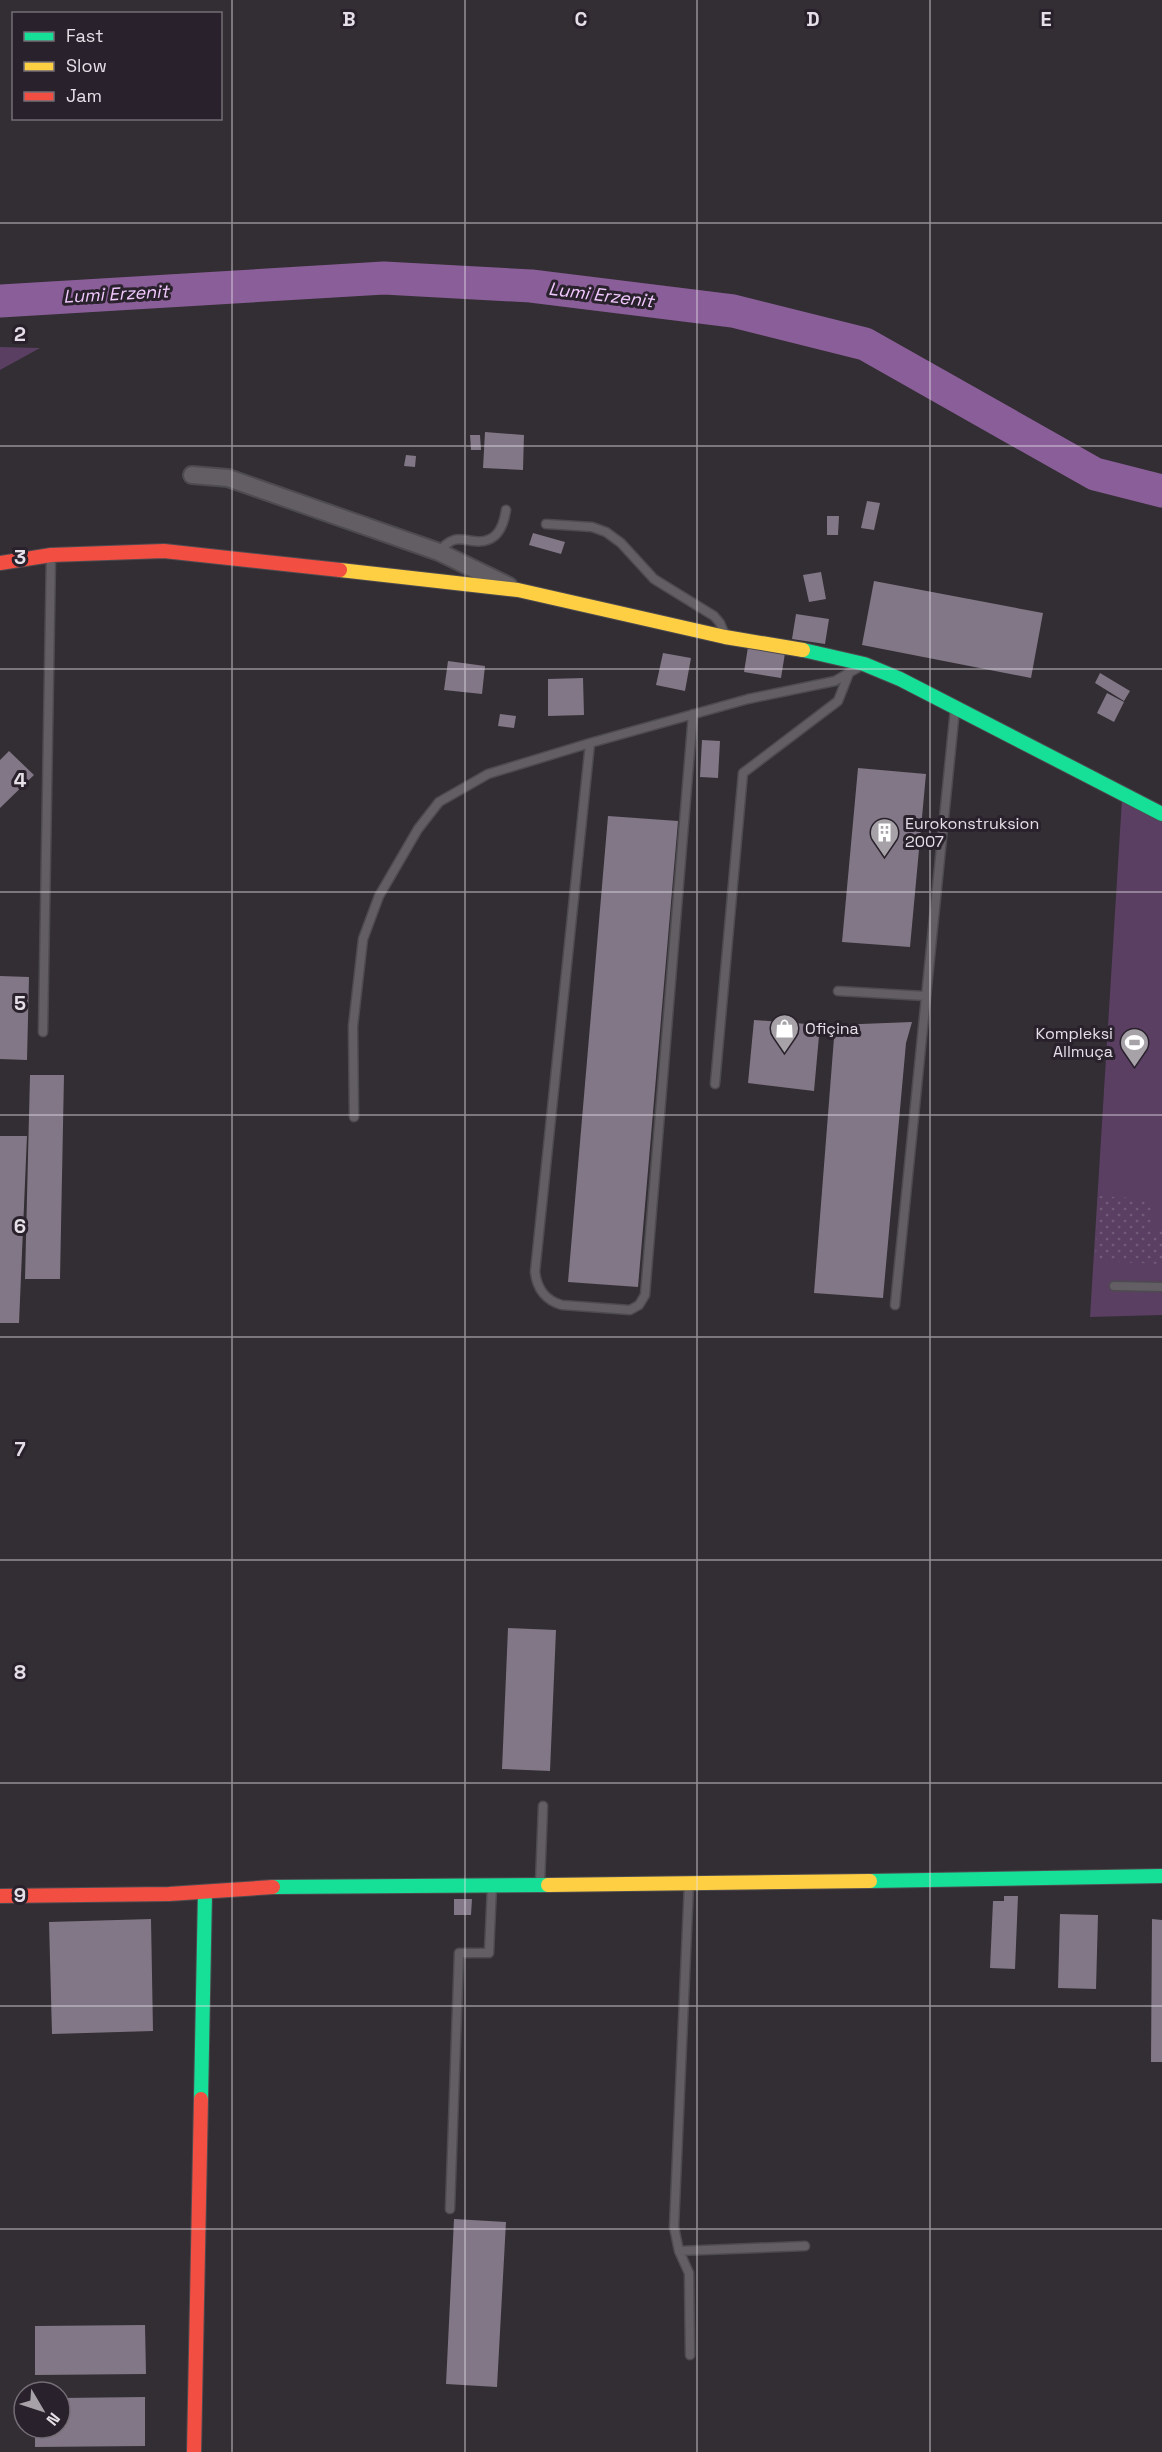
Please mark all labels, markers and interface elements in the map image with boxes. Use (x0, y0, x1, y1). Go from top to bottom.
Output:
text: B (342, 6, 356, 32)
text: C (575, 6, 588, 32)
text: D (806, 6, 820, 32)
text: E (1040, 6, 1052, 32)
legend (12, 12, 222, 120)
text: Fast (66, 24, 103, 47)
text: Slow (66, 54, 107, 77)
text: Jam (66, 84, 102, 107)
water label: Lumi Erzenit (547, 277, 657, 313)
water label: Lumi Erzenit (63, 279, 171, 308)
text: 2 (14, 321, 26, 347)
text: 3 (14, 544, 26, 570)
text: 4 (14, 767, 27, 793)
place label: Eurokonstruksion 2007 (905, 813, 1039, 852)
building icon: Eurokonstruksion 2007 (868, 816, 900, 858)
text: 5 (14, 990, 26, 1016)
shop icon: Ofiçina (768, 1012, 800, 1054)
place label: Ofiçina (805, 1018, 859, 1039)
place label: Kompleksi Allmuça (1035, 1023, 1113, 1062)
sports icon: Kompleksi Allmuça (1118, 1026, 1150, 1068)
text: 6 (14, 1213, 26, 1239)
text: 7 (14, 1436, 26, 1462)
text: 8 (14, 1659, 26, 1685)
text: 9 (14, 1882, 26, 1908)
north arrow (12, 2380, 72, 2440)
text: N (42, 2408, 65, 2430)

